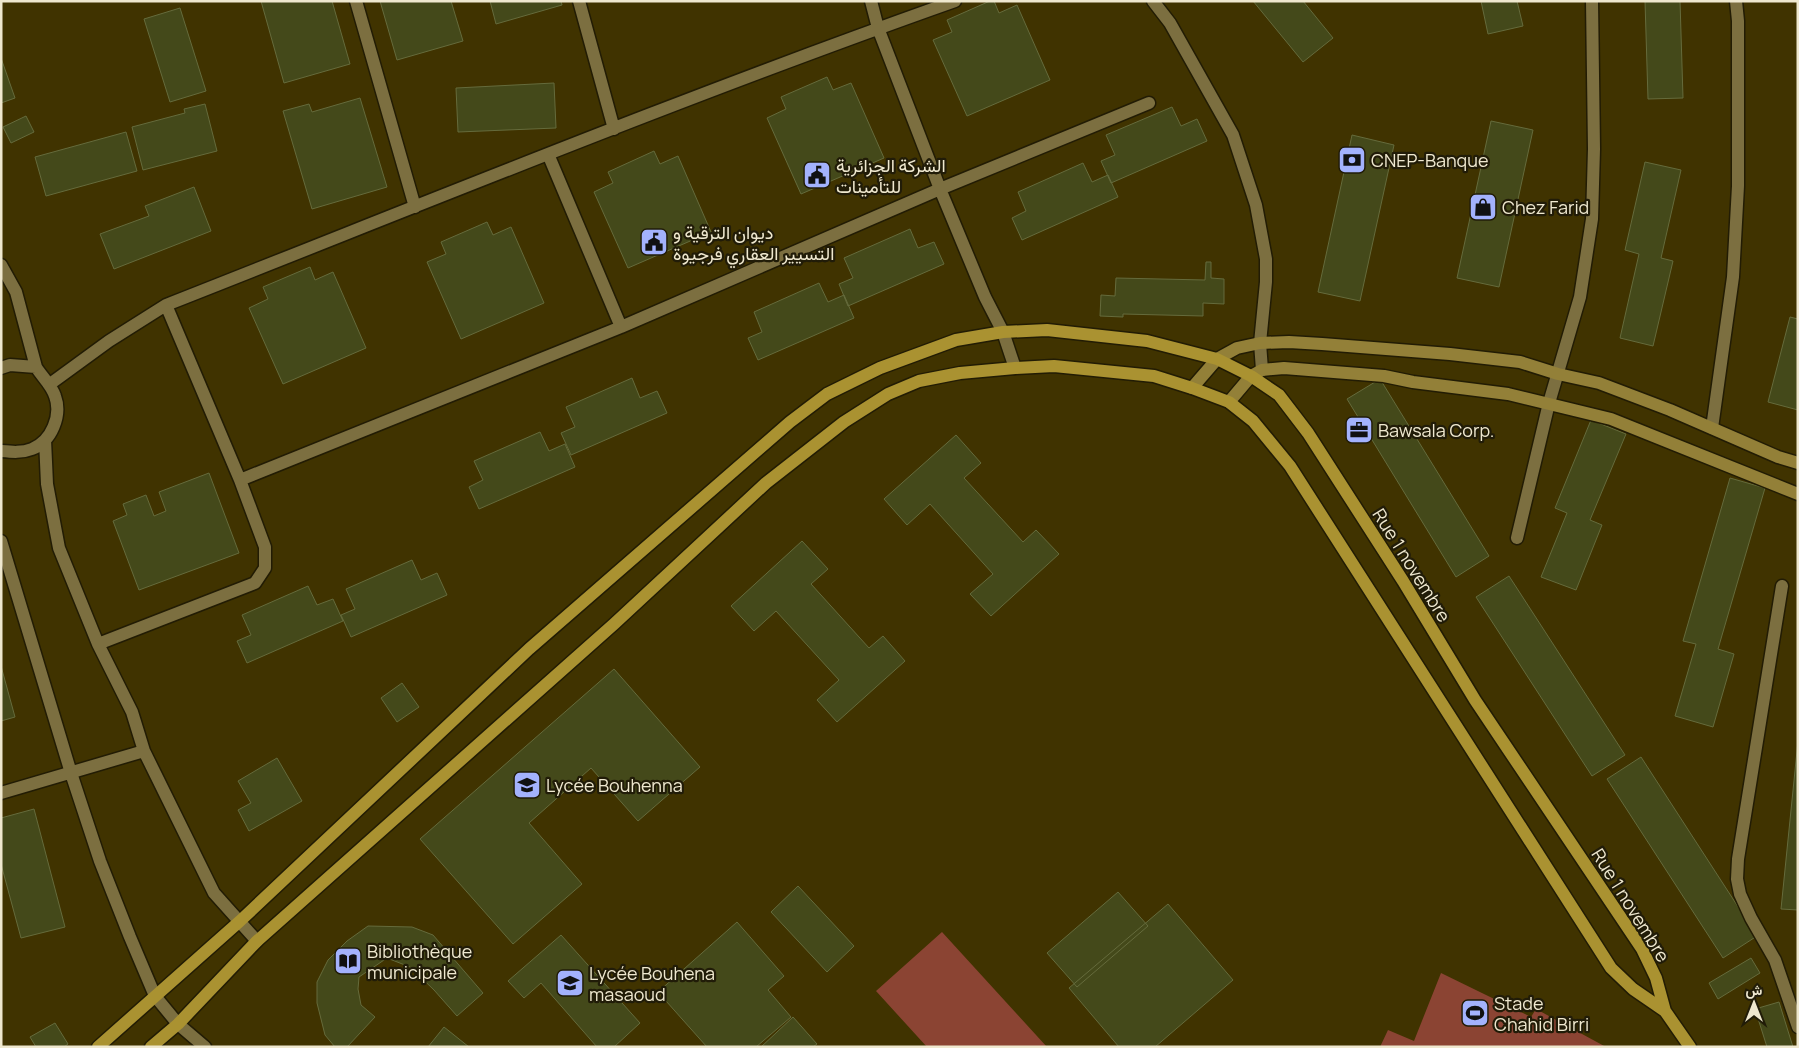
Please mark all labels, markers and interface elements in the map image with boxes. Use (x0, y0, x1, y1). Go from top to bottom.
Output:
bank icon: CNEP-Banque (1337, 145, 1367, 175)
place label: CNEP-Banque (1371, 148, 1489, 172)
place label: الشركة الجزائرية للتأمينات (836, 153, 946, 198)
public building icon: الشركة الجزائرية للتأمينات (802, 160, 832, 190)
shop icon: Chez Farid (1468, 192, 1498, 222)
place label: Chez Farid (1502, 195, 1589, 219)
place label: ديوان الترقية و التسيير العقاري فرجيوة (673, 220, 834, 269)
public building icon: ديوان الترقية و التسيير العقاري فرجيوة (639, 227, 669, 257)
office icon: Bawsala Corp. (1344, 415, 1374, 445)
place label: Bawsala Corp. (1378, 418, 1494, 442)
street label: Rue 1 novembre (1368, 504, 1456, 626)
school or university icon: Lycée Bouhenna (512, 770, 542, 800)
place label: Lycée Bouhenna (546, 773, 683, 797)
street label: Rue 1 novembre (1587, 844, 1675, 966)
place label: Bibliothèque municipale (367, 939, 472, 984)
library icon: Bibliothèque municipale (333, 946, 363, 976)
place label: Lycée Bouhena masaoud (589, 961, 715, 1006)
school or university icon: Lycée Bouhena masaoud (555, 968, 585, 998)
north arrow (1729, 978, 1779, 1028)
text: ش (1746, 980, 1763, 999)
place label: Stade Chahid Birri (1494, 991, 1589, 1036)
sports icon: Stade Chahid Birri (1460, 998, 1490, 1028)

